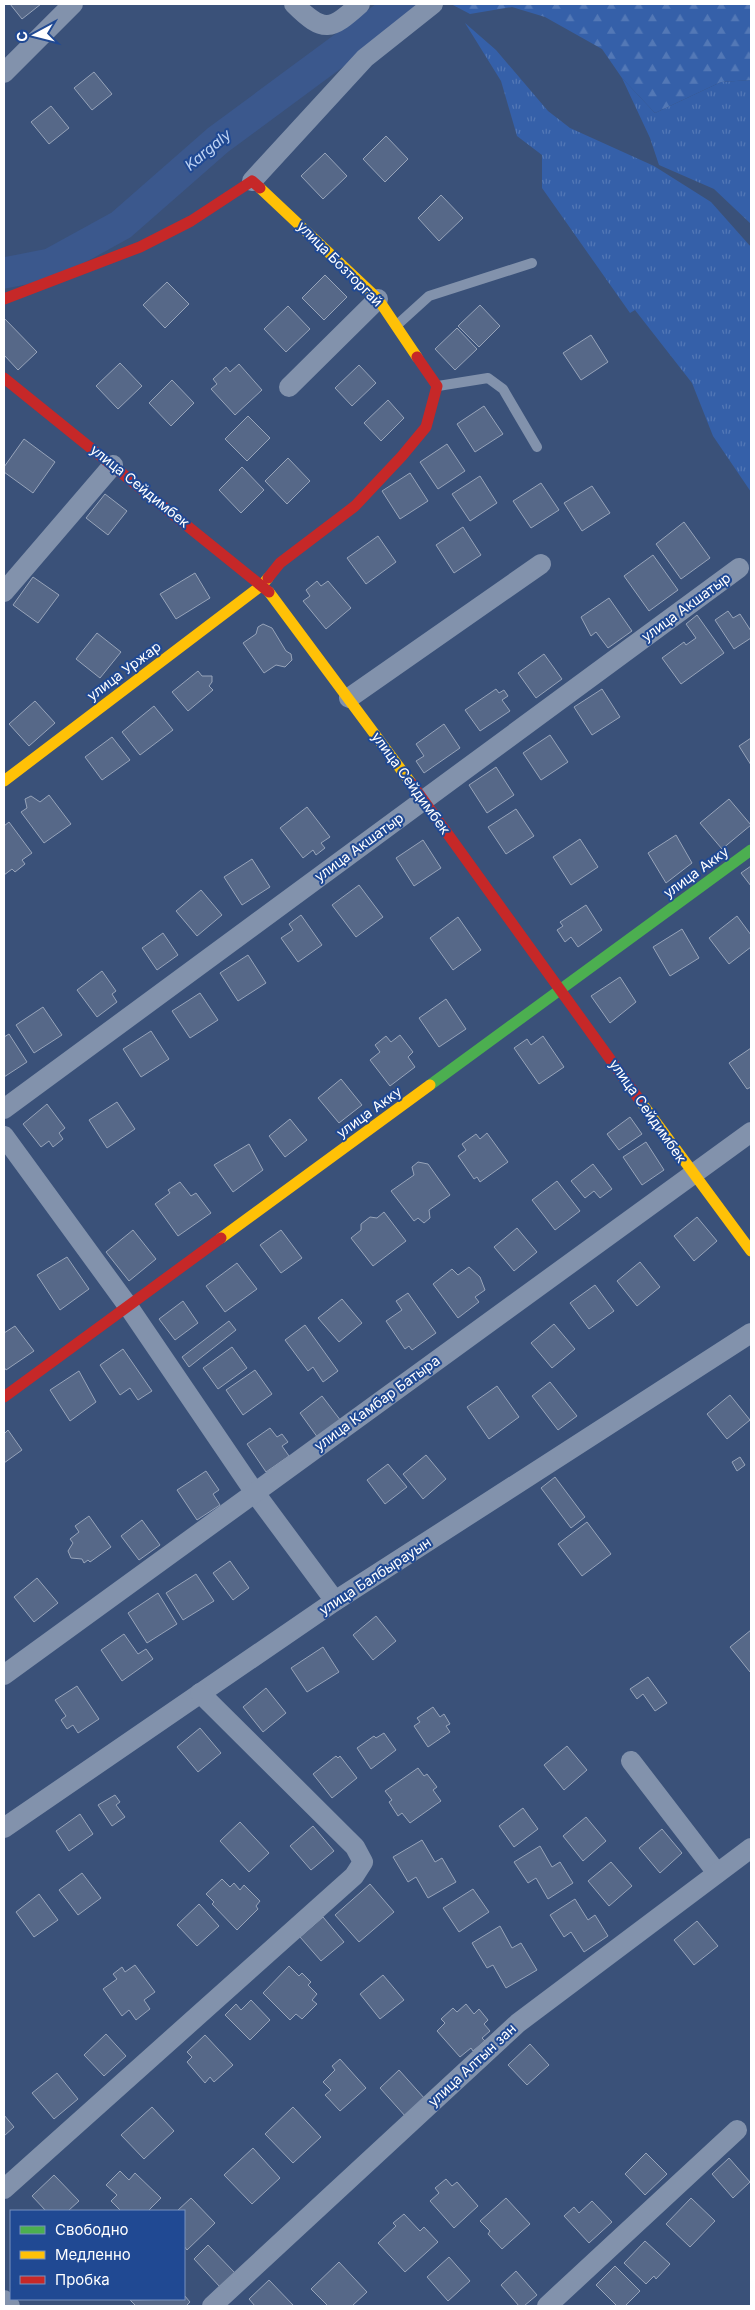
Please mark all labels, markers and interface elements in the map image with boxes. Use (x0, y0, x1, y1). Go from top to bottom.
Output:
north arrow (10, 10, 60, 60)
text: С (13, 30, 31, 43)
water label: Kargaly (181, 124, 235, 174)
street label: улица Бозторгай (294, 217, 387, 310)
street label: улица Сейдимбек (87, 441, 193, 531)
street label: улица Акшатыр (638, 569, 734, 645)
street label: улица Уржар (83, 637, 164, 704)
street label: улица Сейдимбек (369, 728, 454, 837)
street label: улица Акшатыр (311, 809, 407, 885)
street label: улица Акку (660, 842, 732, 901)
street label: улица Сейдимбек (606, 1056, 691, 1166)
street label: улица Акку (333, 1082, 405, 1141)
street label: улица Камбар Батыра (311, 1351, 443, 1454)
street label: улица Балбырауын (316, 1533, 434, 1618)
street label: улица Алтын зан (424, 2020, 519, 2110)
legend (10, 2210, 185, 2300)
text: Свободно (55, 2220, 129, 2239)
text: Медленно (55, 2245, 131, 2264)
text: Пробка (55, 2270, 110, 2289)

